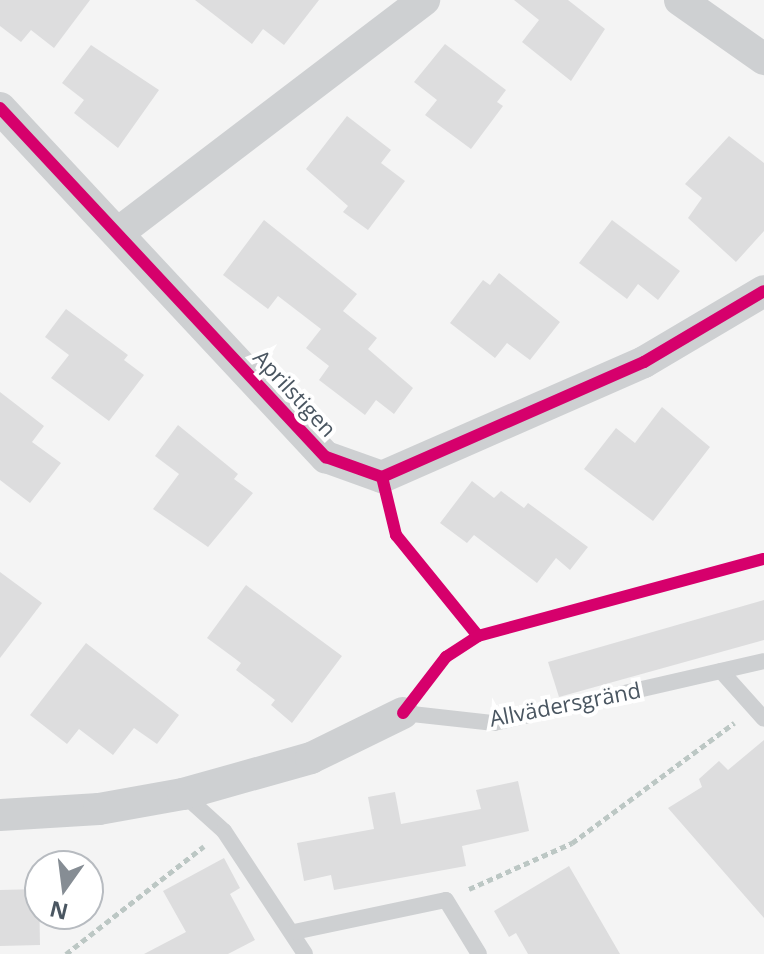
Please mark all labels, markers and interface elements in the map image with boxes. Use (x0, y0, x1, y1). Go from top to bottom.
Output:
street label: Aprilstigen (248, 344, 342, 442)
street label: Allvädersgränd (487, 676, 643, 732)
north arrow (24, 850, 104, 930)
text: N (46, 895, 71, 928)

